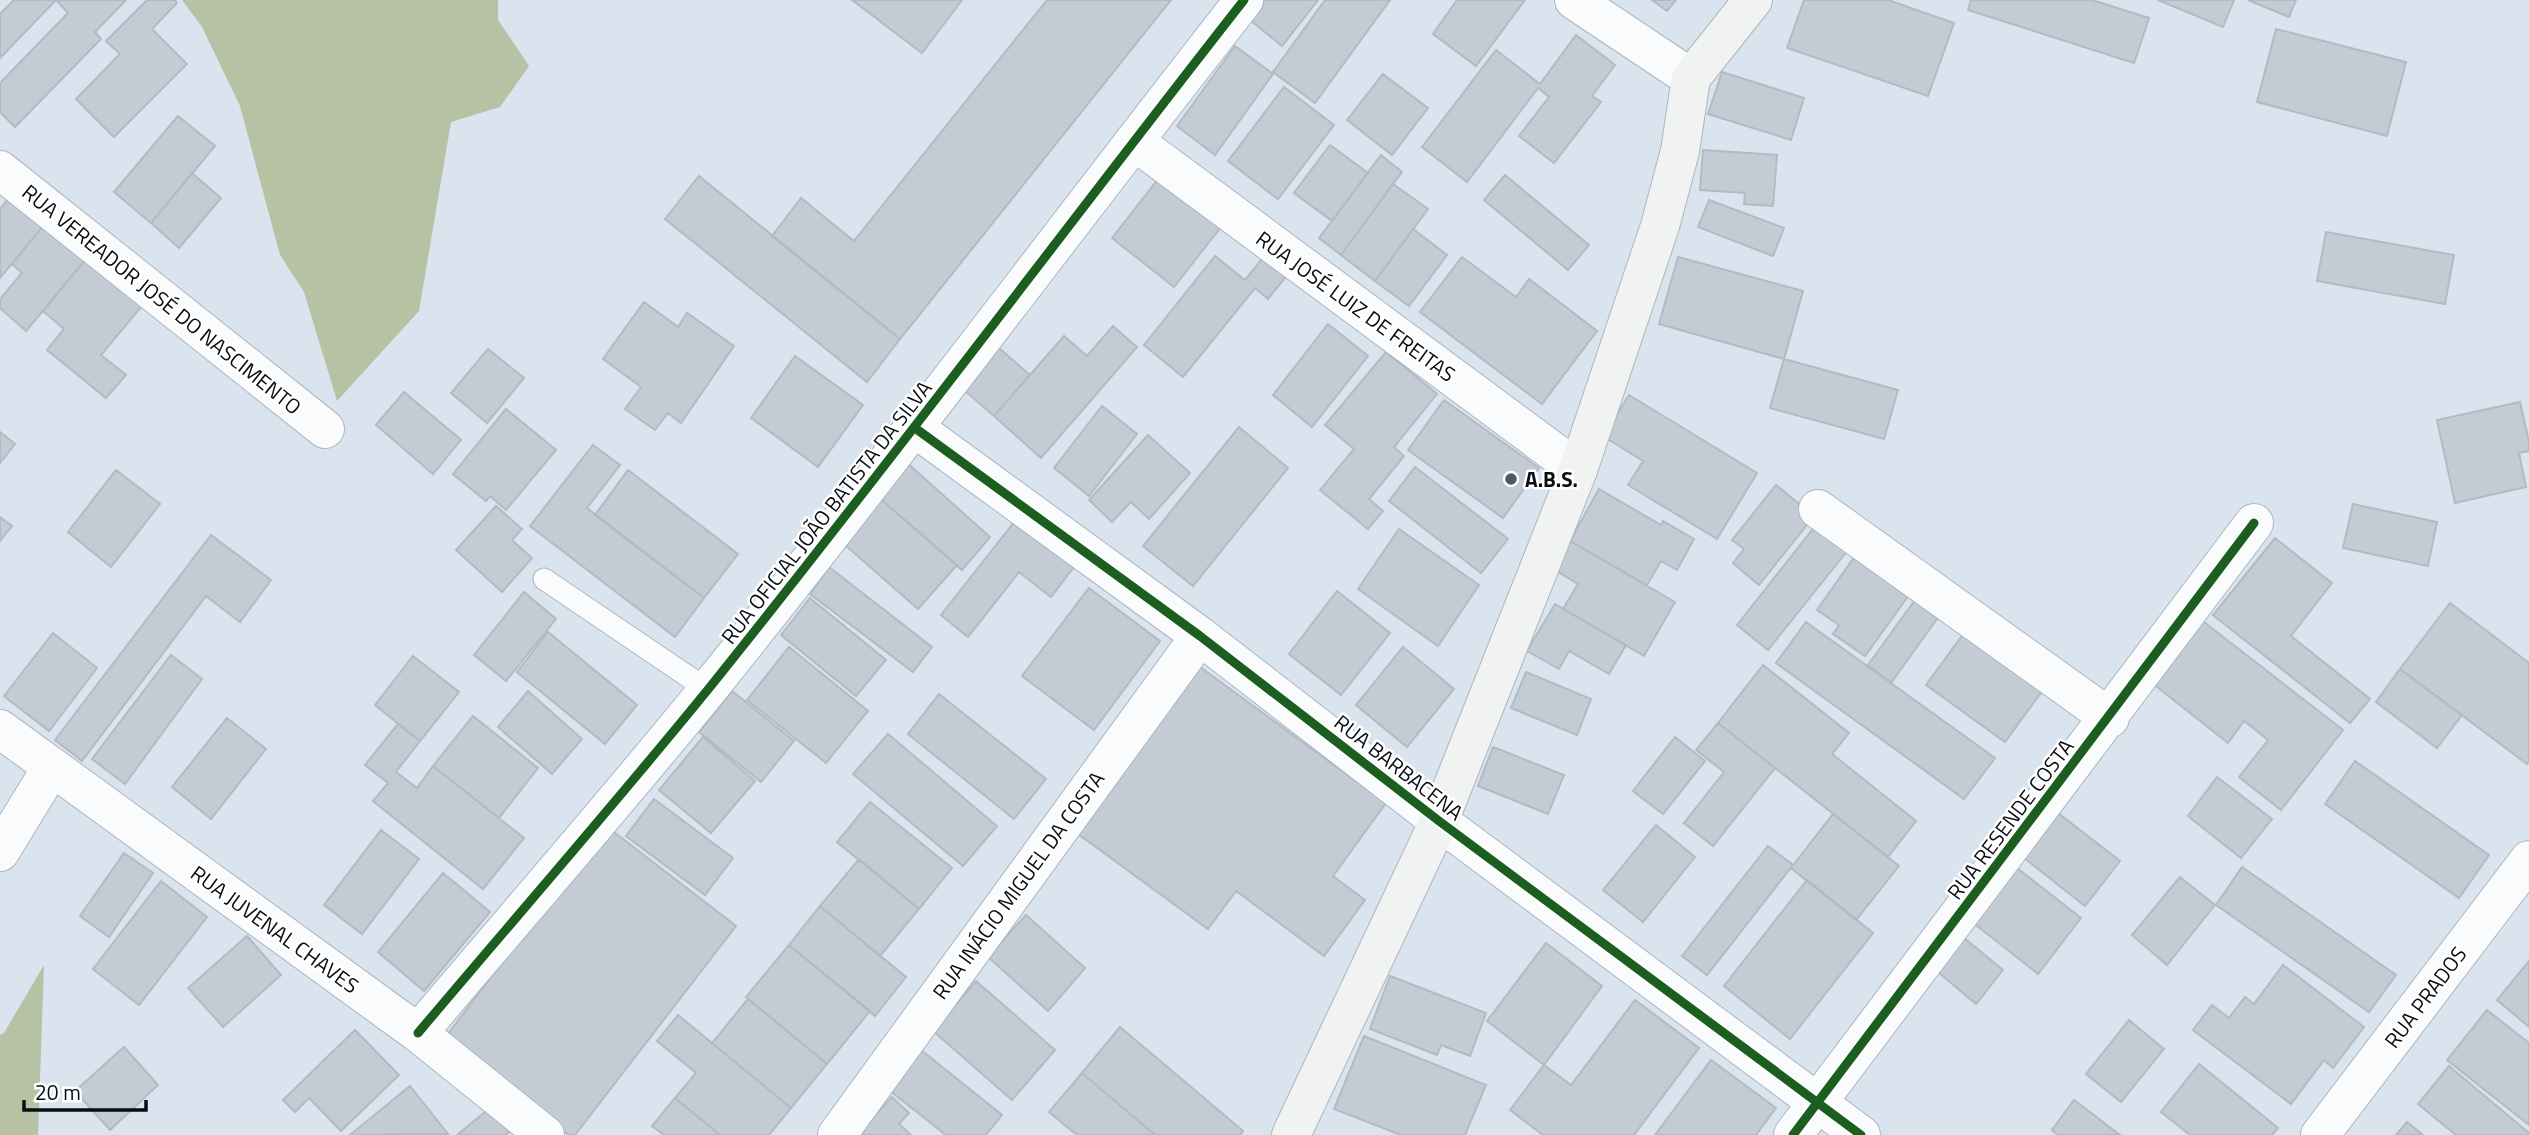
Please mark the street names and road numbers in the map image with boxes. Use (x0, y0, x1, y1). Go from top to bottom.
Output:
street label: RUA VEREADOR JOSÉ DO NASCIMENTO (15, 176, 309, 422)
street label: RUA JOSÉ LUIZ DE FREITAS (1250, 223, 1462, 389)
street label: RUA OFICIAL JOÃO BATISTA DA SILVA (713, 373, 939, 651)
street label: RUA BARBACENA (1328, 706, 1471, 828)
street label: RUA RESENDE COSTA (1939, 732, 2081, 906)
street label: RUA INÁCIO MIGUEL DA COSTA (924, 764, 1112, 1006)
street label: RUA JUVENAL CHAVES (184, 857, 366, 1001)
street label: RUA PRADOS (2376, 939, 2474, 1055)

